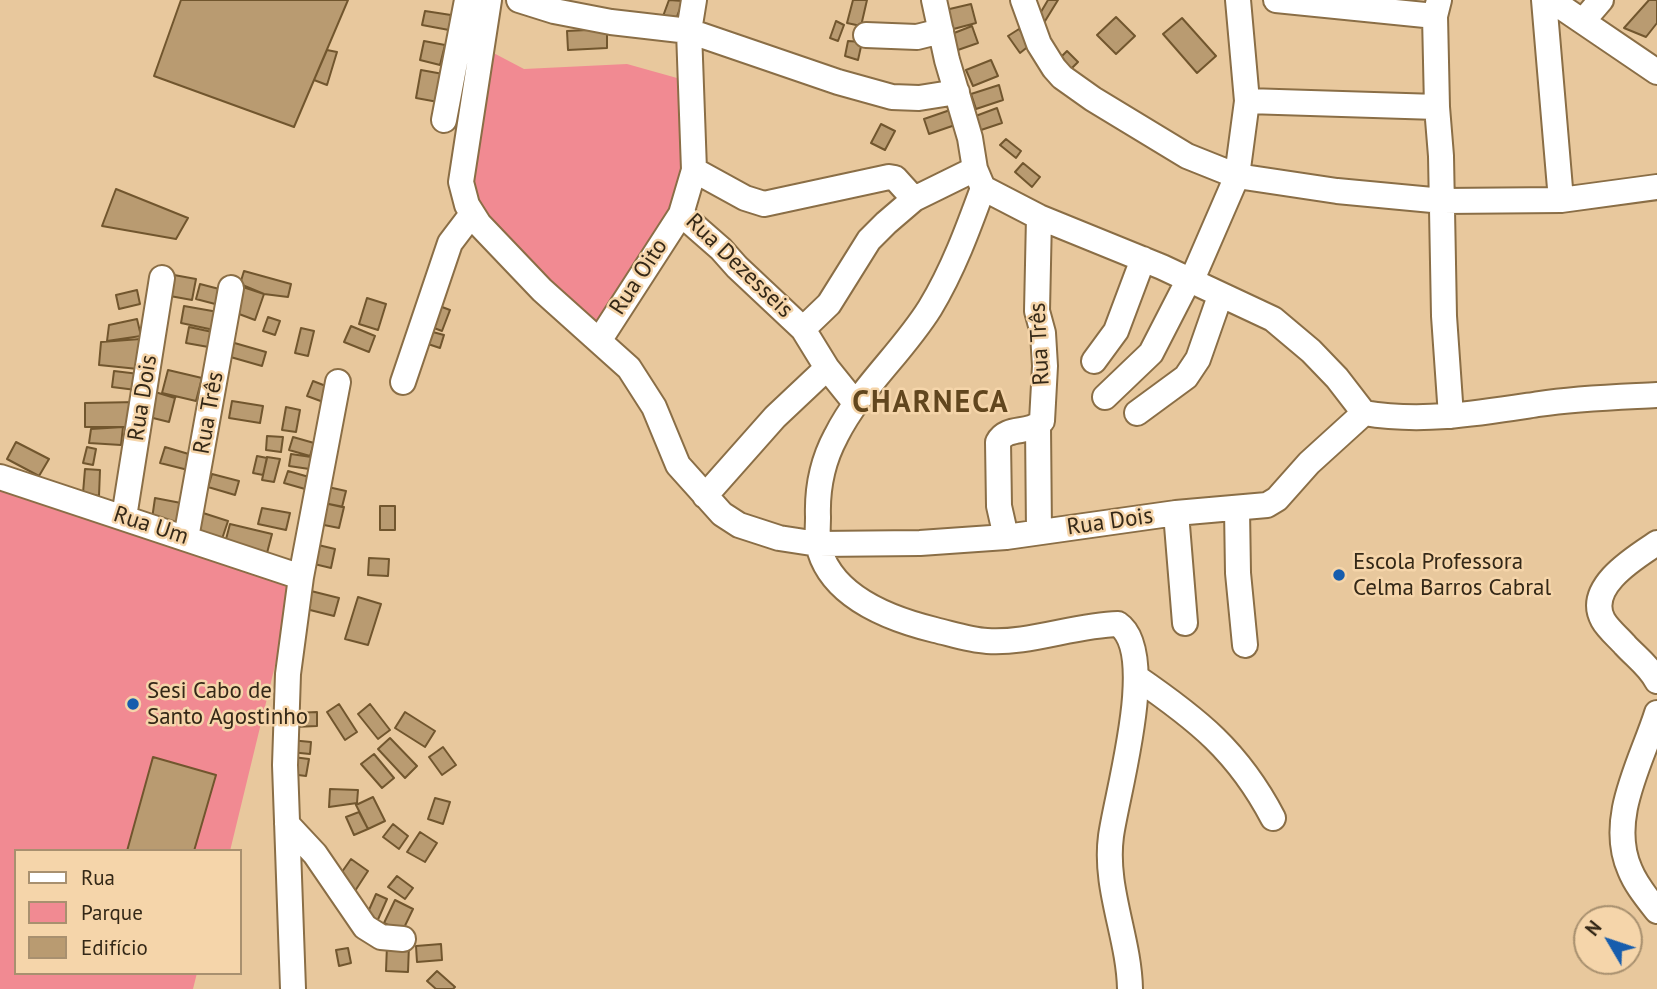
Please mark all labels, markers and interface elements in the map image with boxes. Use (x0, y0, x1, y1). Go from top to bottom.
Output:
street label: Rua Dezesseis (680, 208, 798, 324)
street label: Rua Oito (604, 234, 674, 320)
street label: Rua Três (1024, 302, 1056, 386)
street label: Rua Dois (123, 353, 163, 443)
street label: Rua Três (188, 370, 230, 456)
district label: CHARNECA (853, 385, 1009, 421)
street label: Rua Um (110, 501, 192, 551)
street label: Rua Dois (1065, 502, 1155, 542)
place label: Escola Professora Celma Barros Cabral (1353, 548, 1551, 602)
marker: Escola Professora Celma Barros Cabral (1331, 567, 1347, 583)
place label: Sesi Cabo de Santo Agostinho (147, 677, 308, 731)
marker: Sesi Cabo de Santo Agostinho (125, 696, 141, 712)
legend (14, 849, 242, 975)
text: Rua (81, 864, 115, 891)
text: Parque (81, 899, 143, 926)
north arrow (1573, 905, 1643, 975)
text: N (1580, 916, 1606, 940)
text: Edifício (81, 934, 148, 961)

